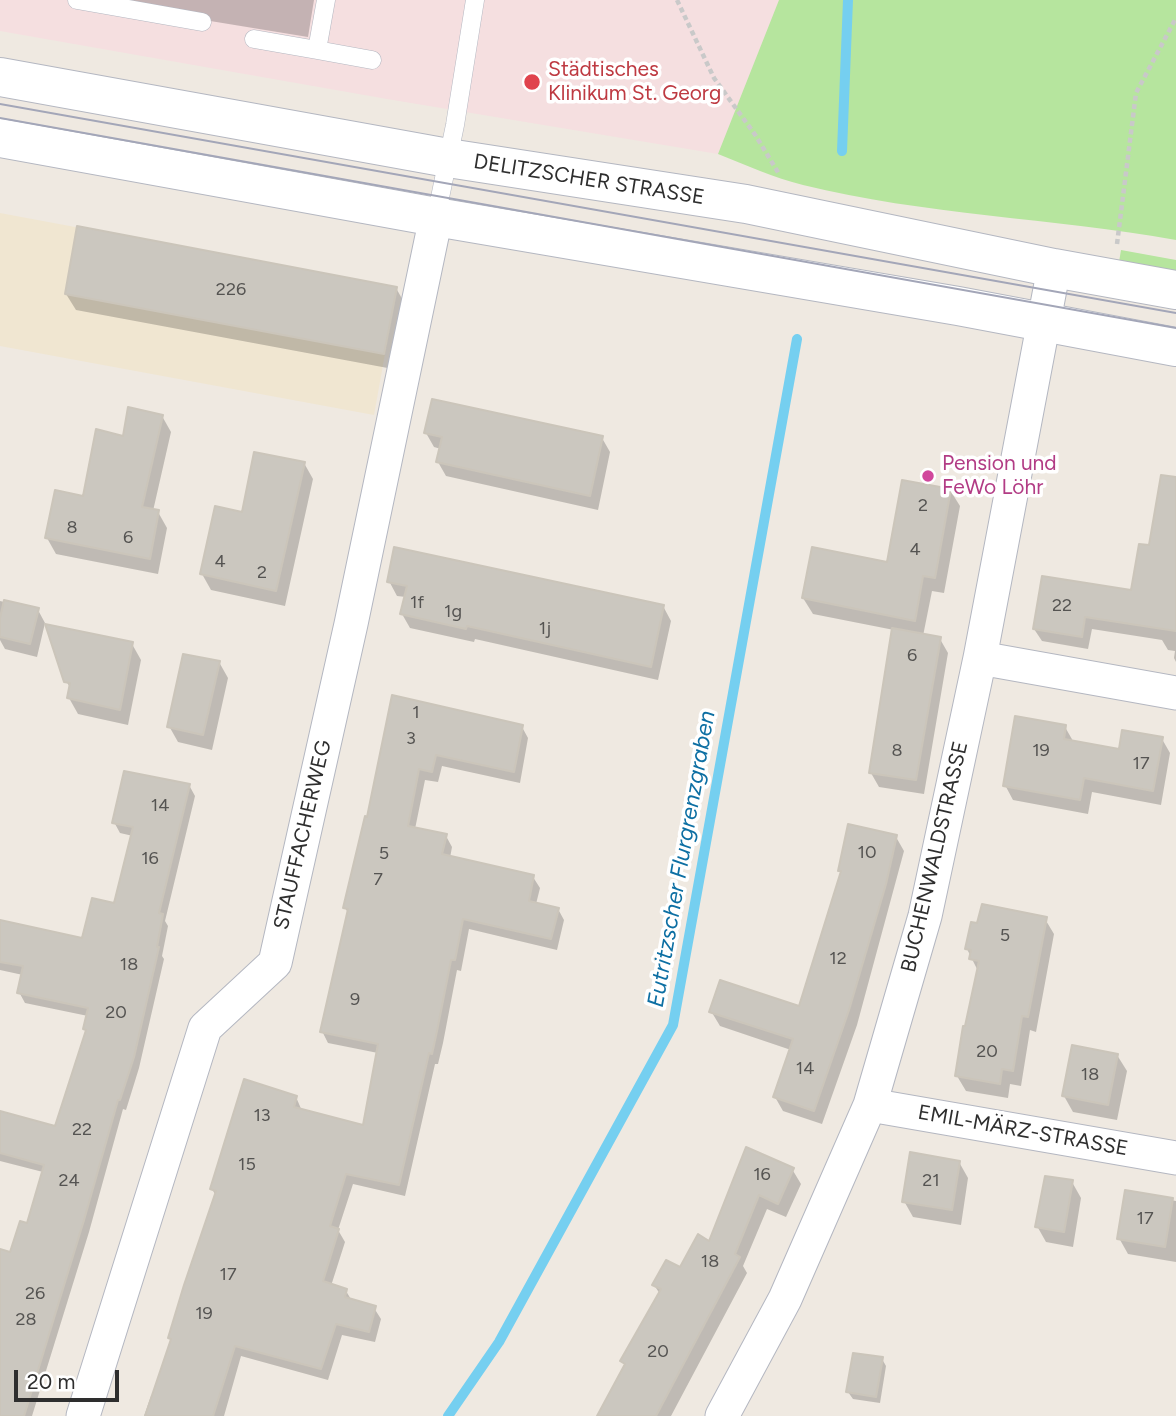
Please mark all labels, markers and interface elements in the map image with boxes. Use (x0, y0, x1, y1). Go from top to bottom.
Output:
place label: Städtisches Klinikum St. Georg (548, 57, 721, 107)
marker: Städtisches Klinikum St. Georg (522, 72, 542, 92)
street label: DELITZSCHER STRASSE (472, 149, 706, 211)
house number: 226 (216, 279, 246, 301)
place label: Pension und FeWo Löhr (942, 451, 1057, 501)
marker: Pension und FeWo Löhr (920, 468, 936, 484)
house number: 2 (918, 495, 928, 517)
house number: 8 (66, 517, 78, 539)
house number: 6 (123, 527, 133, 549)
house number: 4 (909, 539, 921, 561)
house number: 4 (214, 551, 226, 573)
house number: 2 (257, 562, 267, 584)
house number: 1f (410, 592, 424, 614)
house number: 22 (1052, 595, 1072, 617)
house number: 1g (444, 601, 462, 623)
house number: 1j (539, 618, 551, 640)
house number: 6 (907, 645, 917, 667)
house number: 1 (412, 702, 420, 724)
water label: Eutritzscher Flurgrenzgraben (642, 708, 722, 1010)
house number: 3 (406, 728, 416, 750)
street label: STAUFFACHERWEG (269, 738, 337, 932)
street label: BUCHENWALDSTRASSE (896, 739, 974, 975)
house number: 8 (891, 740, 903, 762)
house number: 19 (1032, 740, 1050, 762)
house number: 17 (1132, 753, 1150, 775)
house number: 14 (151, 795, 169, 817)
house number: 10 (858, 842, 876, 864)
house number: 5 (379, 843, 389, 865)
house number: 16 (141, 848, 159, 870)
house number: 7 (373, 869, 383, 891)
house number: 5 (1000, 925, 1010, 947)
house number: 12 (829, 948, 847, 970)
house number: 18 (120, 954, 138, 976)
house number: 9 (350, 989, 360, 1011)
house number: 20 (105, 1002, 127, 1024)
house number: 20 (976, 1041, 998, 1063)
house number: 14 (796, 1058, 814, 1080)
house number: 18 (1081, 1064, 1099, 1086)
street label: EMIL-MÄRZ-STRASSE (916, 1100, 1130, 1162)
house number: 13 (253, 1105, 271, 1127)
house number: 22 (72, 1119, 92, 1141)
house number: 15 (238, 1154, 256, 1176)
house number: 16 (753, 1164, 771, 1186)
house number: 24 (58, 1170, 80, 1192)
house number: 21 (922, 1170, 940, 1192)
house number: 17 (1136, 1208, 1154, 1230)
house number: 18 (701, 1251, 719, 1273)
house number: 17 (219, 1264, 237, 1286)
house number: 26 (25, 1283, 45, 1305)
house number: 19 (195, 1303, 213, 1325)
house number: 28 (15, 1309, 37, 1331)
house number: 20 (647, 1341, 669, 1363)
scale bar (18, 1356, 122, 1400)
text: 20 m (27, 1369, 75, 1394)

